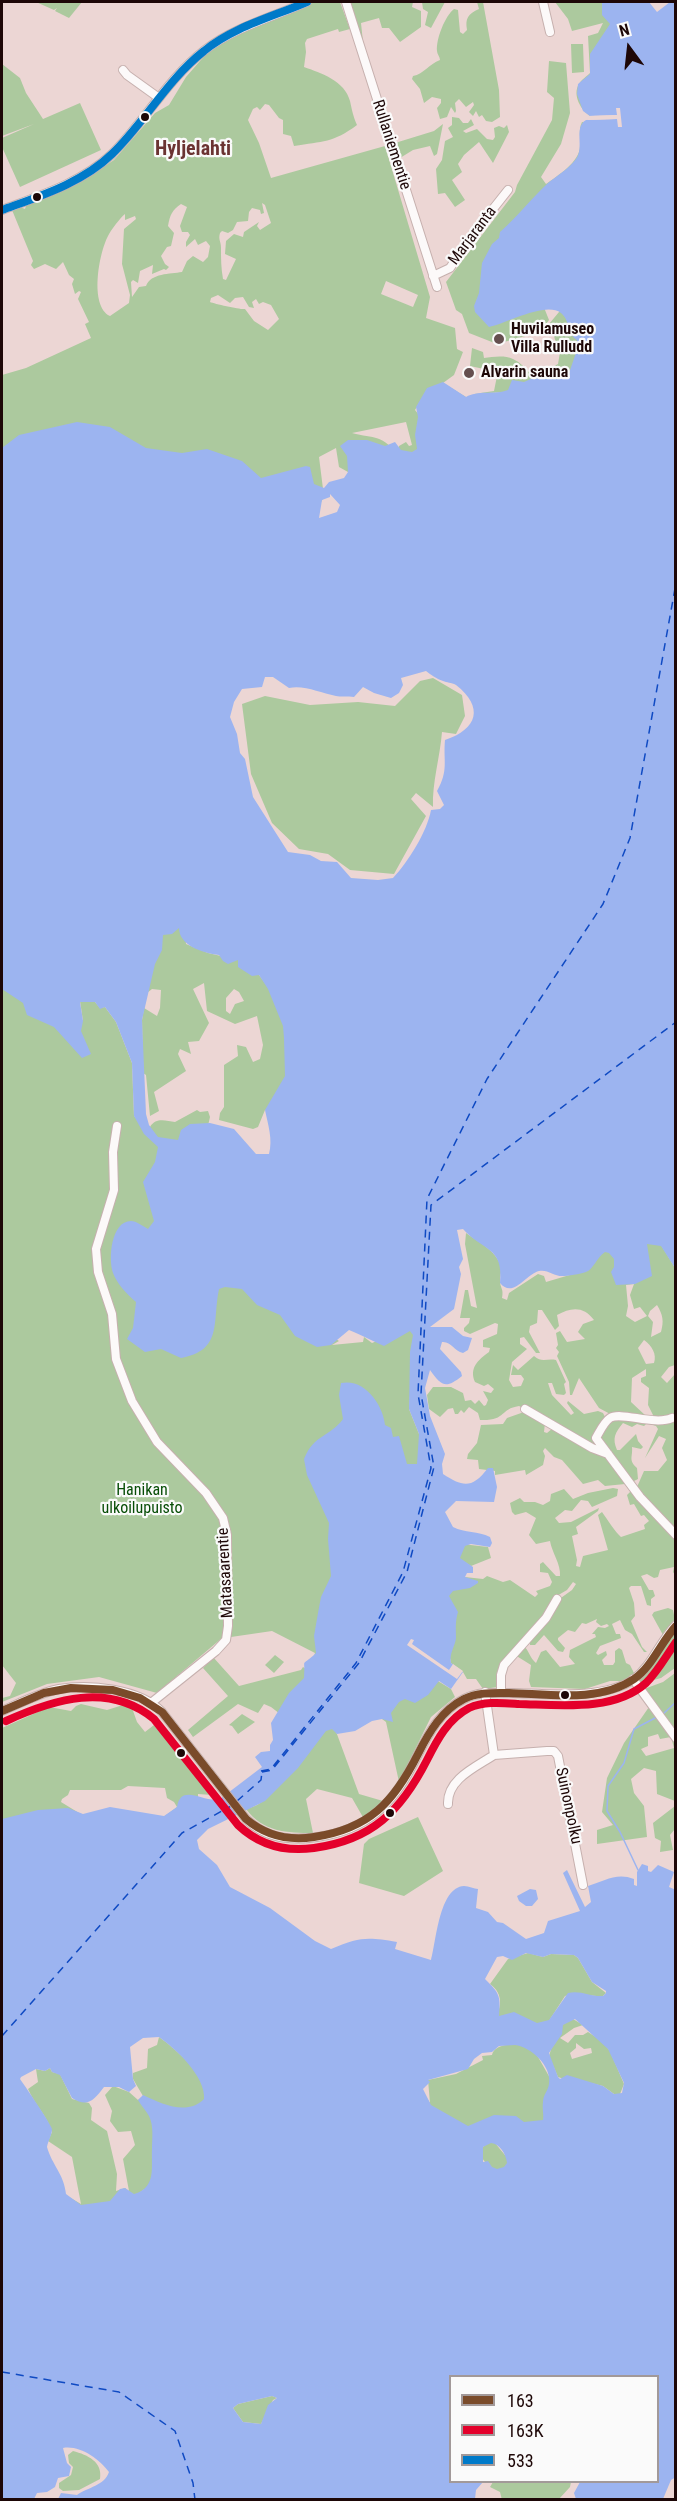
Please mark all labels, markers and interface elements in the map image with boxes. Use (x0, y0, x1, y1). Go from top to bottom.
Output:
north arrow (599, 18, 659, 78)
text: N (617, 20, 631, 41)
street label: Rullaniementie (367, 98, 415, 192)
unlabelled marker (139, 111, 151, 123)
district label: Hyljelahti (155, 138, 231, 162)
unlabelled marker (31, 191, 43, 203)
street label: Marjaranta (445, 203, 501, 269)
place label: Huvilamuseo Villa Rulludd (511, 320, 594, 358)
marker: Huvilamuseo Villa Rulludd (492, 332, 506, 346)
place label: Alvarin sauna (481, 363, 568, 383)
marker: Alvarin sauna (462, 366, 476, 380)
park label: Hanikan ulkoilupuisto (102, 1481, 182, 1519)
street label: Matasaarentie (214, 1527, 238, 1619)
unlabelled marker (559, 1689, 571, 1701)
unlabelled marker (175, 1747, 187, 1759)
street label: Suinonpolku (551, 1766, 585, 1846)
unlabelled marker (384, 1807, 396, 1819)
legend (449, 2375, 659, 2483)
text: 163 (507, 2390, 534, 2411)
text: 163K (507, 2420, 543, 2441)
text: 533 (507, 2450, 534, 2471)

